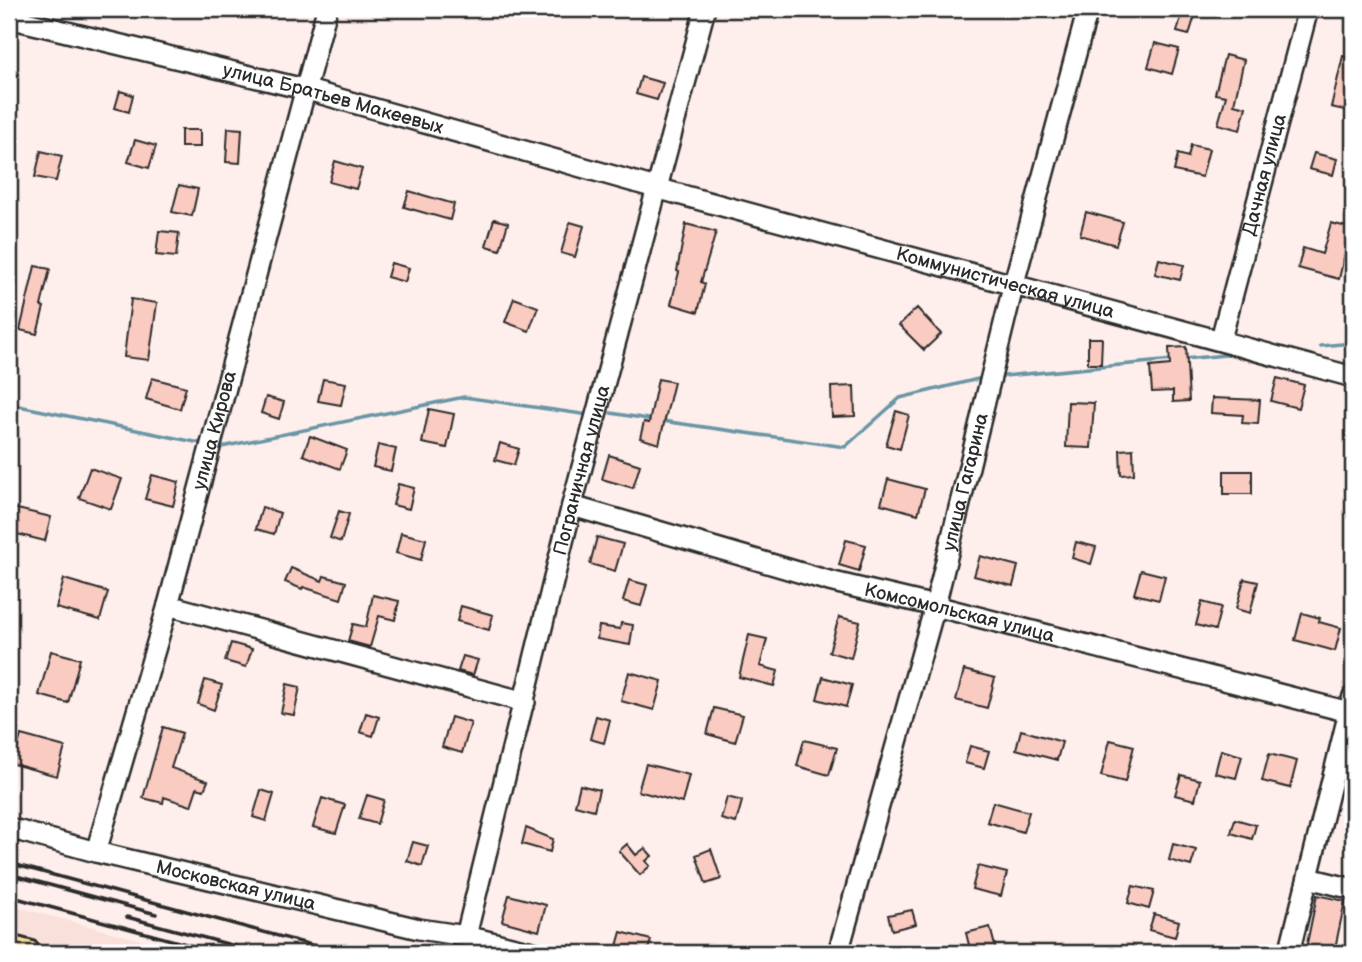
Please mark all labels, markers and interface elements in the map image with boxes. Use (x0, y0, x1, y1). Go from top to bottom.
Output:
street label: улица Братьев Макеевых (220, 58, 446, 139)
street label: Дачная улица (1237, 111, 1291, 238)
street label: Коммунистическая улица (894, 242, 1117, 323)
street label: улица Кирова (188, 368, 241, 493)
street label: Пограничная улица (549, 383, 615, 558)
street label: улица Гагарина (937, 411, 993, 553)
street label: Комсомольская улица (862, 578, 1057, 648)
street label: Московская улица (154, 855, 318, 915)

